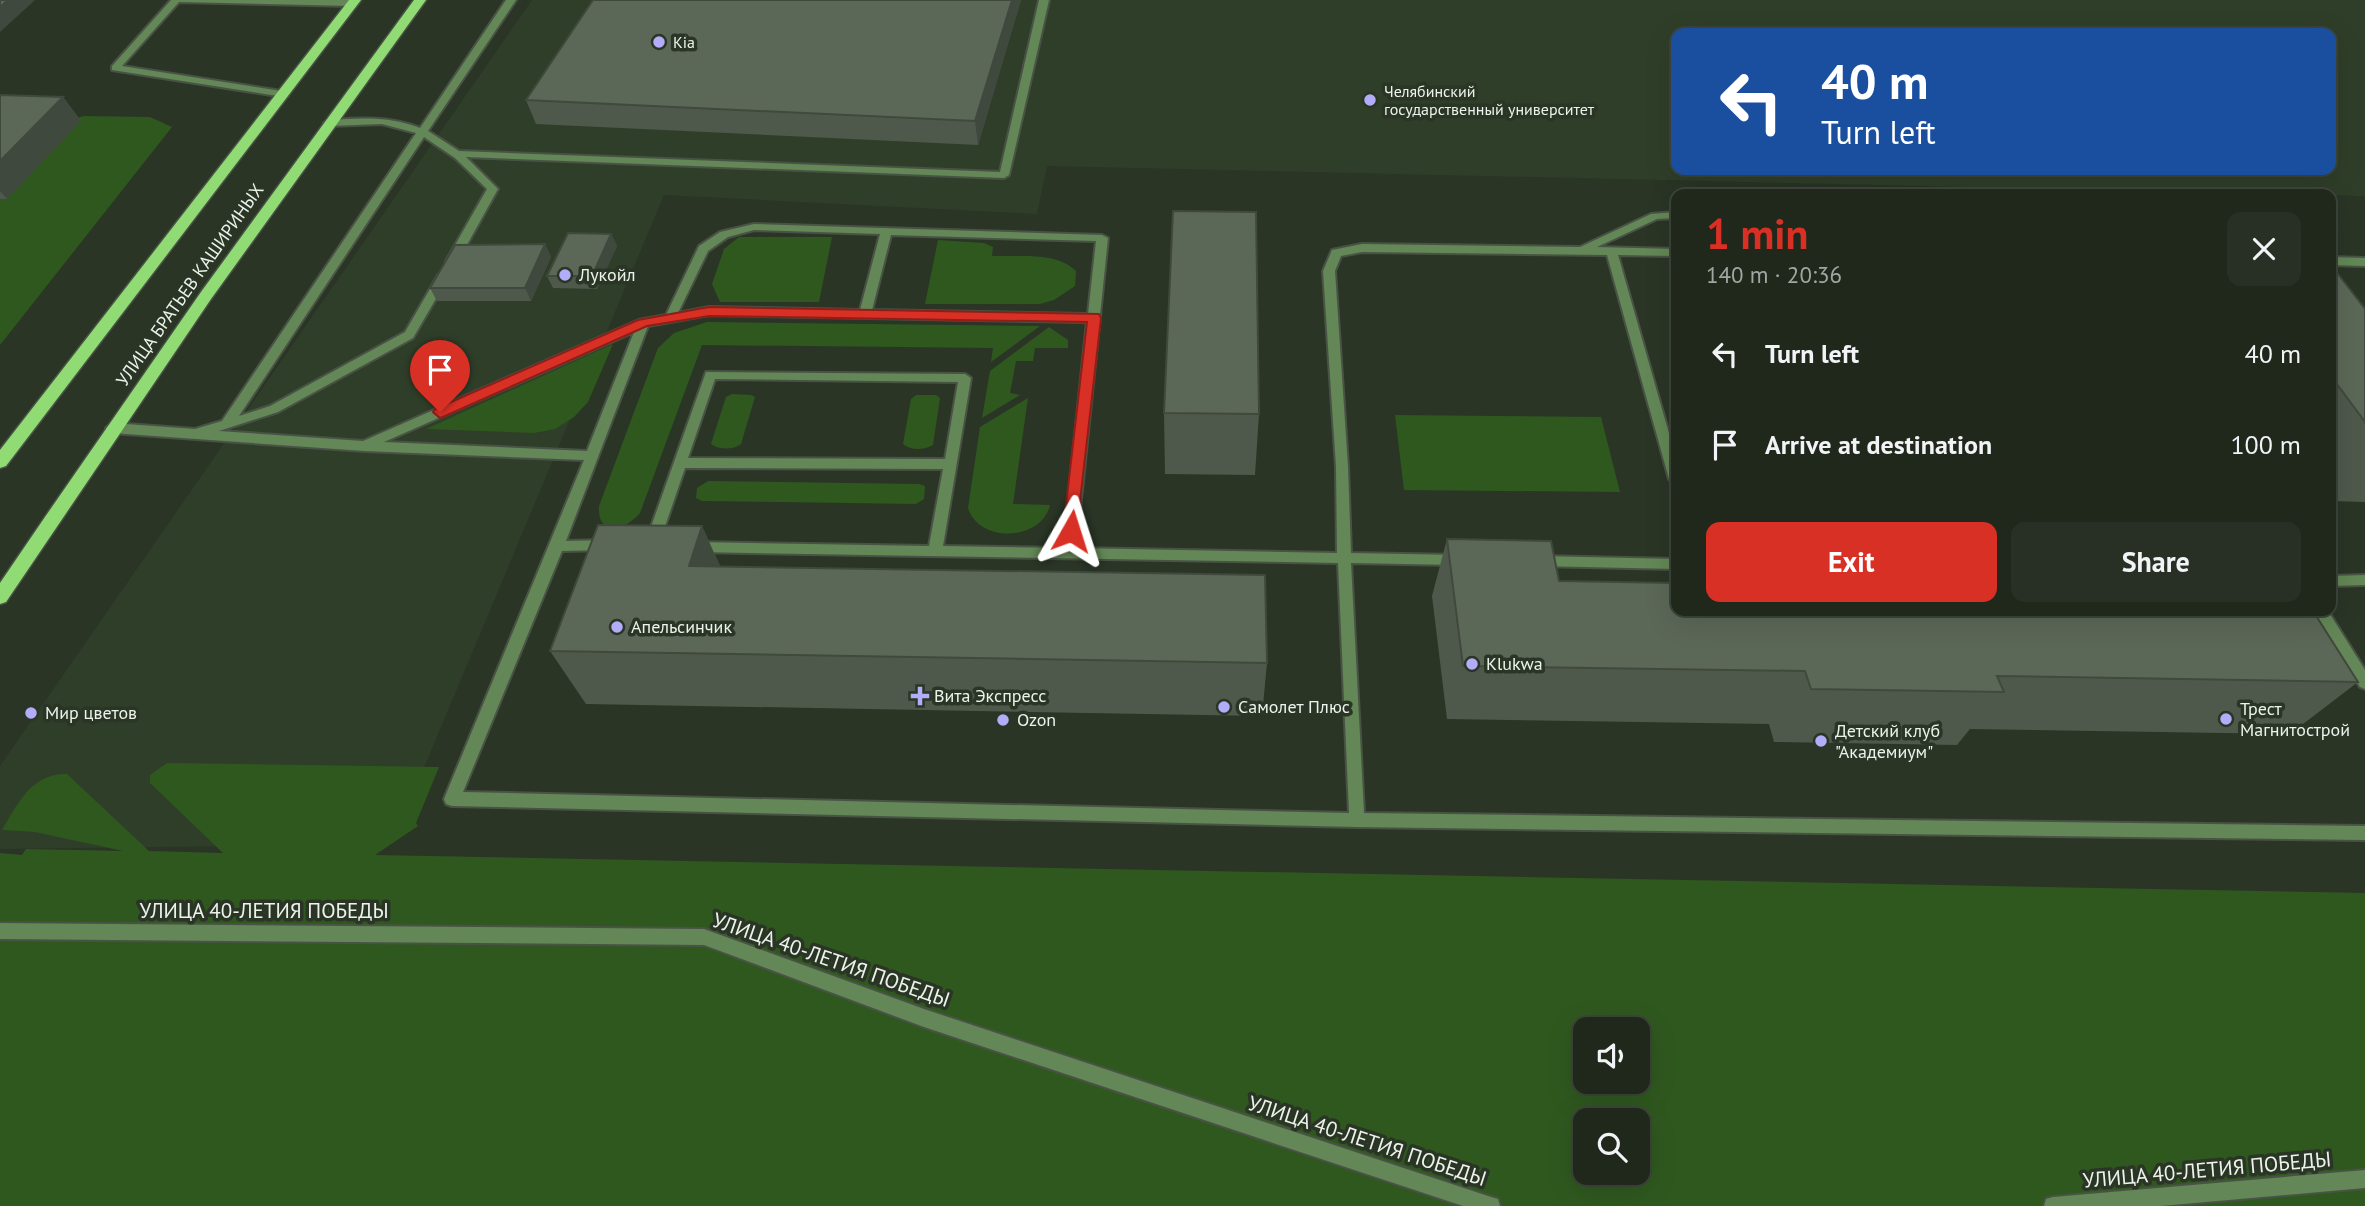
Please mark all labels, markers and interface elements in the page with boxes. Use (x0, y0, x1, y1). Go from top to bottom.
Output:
place label: Kia (673, 32, 695, 52)
marker: Kia (651, 34, 667, 50)
text: 40 m (1821, 49, 1928, 113)
icon: left (1706, 56, 1797, 147)
place label: Челябинский государственный университет (1384, 81, 1595, 119)
marker: Челябинский государственный университет (1362, 92, 1378, 108)
text: Turn left (1821, 111, 1936, 153)
street label: УЛИЦА БРАТЬЕВ КАШИРИНЫХ (111, 179, 268, 390)
text: 1 min (1706, 206, 1808, 261)
button: close (2227, 212, 2301, 286)
text: 140 m · 20:36 (1706, 260, 1842, 289)
place label: Лукойл (578, 263, 636, 286)
marker: Лукойл (557, 267, 573, 283)
icon: left (1706, 335, 1744, 373)
text: Turn left (1765, 337, 1859, 370)
text: 40 m (2245, 337, 2301, 370)
pin (410, 340, 470, 412)
icon: arrive (421, 351, 459, 389)
icon: arrive (1706, 426, 1744, 464)
text: Arrive at destination (1765, 428, 1992, 461)
text: 100 m (2230, 428, 2301, 461)
position arrow (1034, 494, 1108, 568)
button: Exit (1706, 522, 1997, 602)
button: Share (2011, 522, 2301, 602)
place label: Апельсинчик (631, 615, 732, 638)
marker: Апельсинчик (609, 619, 625, 635)
place label: Klukwa (1486, 652, 1543, 675)
marker: Klukwa (1464, 656, 1480, 672)
place label: Вита Экспресс (934, 684, 1046, 707)
marker: Вита Экспресс (912, 688, 928, 704)
place label: Самолет Плюс (1238, 695, 1350, 718)
place label: Трест Магнитострой (2240, 697, 2350, 741)
marker: Самолет Плюс (1216, 699, 1232, 715)
place label: Мир цветов (45, 701, 137, 724)
marker: Мир цветов (23, 705, 39, 721)
place label: Ozon (1017, 708, 1056, 731)
marker: Трест Магнитострой (2218, 711, 2234, 727)
marker: Ozon (995, 712, 1011, 728)
place label: Детский клуб "Академиум" (1835, 719, 1940, 763)
marker: Детский клуб "Академиум" (1813, 733, 1829, 749)
street label: УЛИЦА 40-ЛЕТИЯ ПОБЕДЫ (139, 897, 389, 924)
street label: УЛИЦА 40-ЛЕТИЯ ПОБЕДЫ (709, 906, 953, 1013)
map controls (1573, 1017, 1650, 1185)
button: sound (1573, 1017, 1650, 1094)
street label: УЛИЦА 40-ЛЕТИЯ ПОБЕДЫ (1245, 1089, 1490, 1192)
button: search (1573, 1108, 1650, 1185)
street label: УЛИЦА 40-ЛЕТИЯ ПОБЕДЫ (2082, 1145, 2332, 1194)

